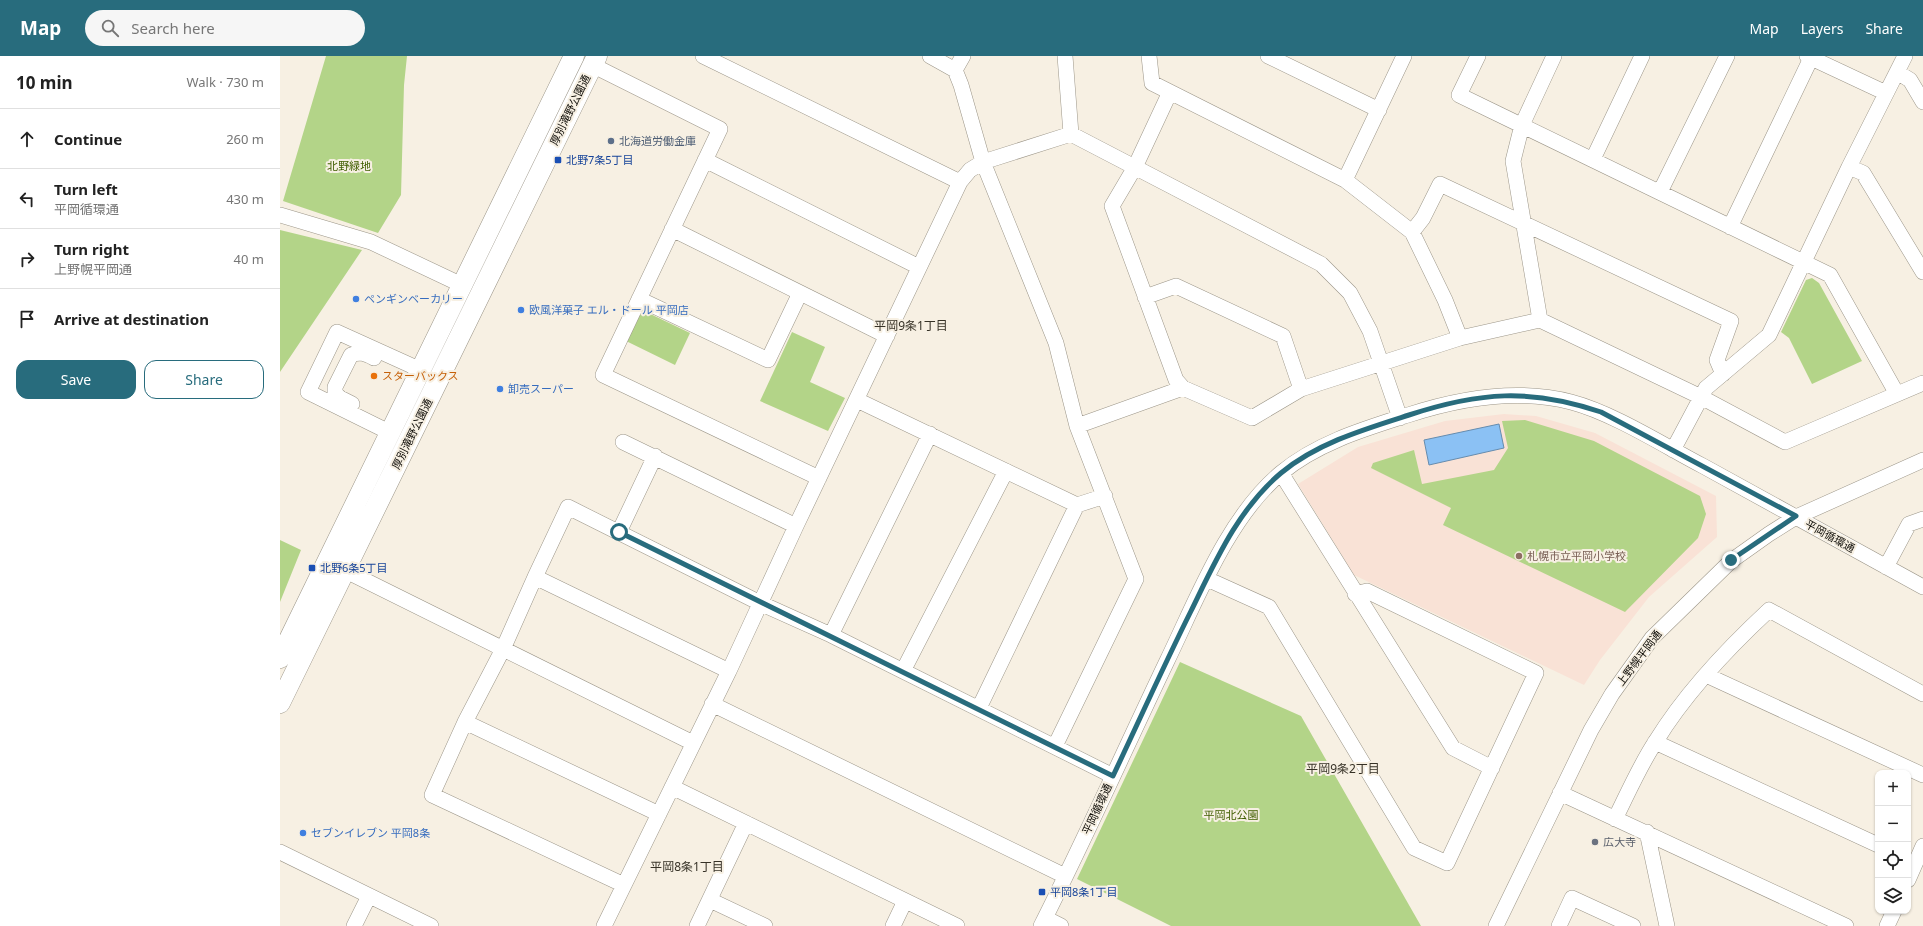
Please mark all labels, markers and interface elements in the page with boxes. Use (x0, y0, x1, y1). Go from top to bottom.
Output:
search box (85, 10, 365, 46)
text: Map (20, 15, 61, 41)
icon: search (99, 17, 121, 39)
text: Search here (131, 18, 215, 38)
text: Map (1750, 19, 1779, 38)
text: Layers (1801, 19, 1843, 38)
text: Share (1865, 19, 1903, 38)
text: 10 min (16, 71, 73, 94)
street label: 厚別滝野公園通 (546, 72, 593, 148)
text: Walk · 730 m (186, 73, 264, 91)
icon: ahead (16, 128, 38, 150)
text: Continue (54, 129, 122, 149)
text: 260 m (226, 130, 264, 148)
place label: 北海道労働金庫 (619, 133, 696, 148)
marker: 北海道労働金庫 (606, 136, 616, 146)
place label: 北野7条5丁目 (566, 152, 634, 167)
marker: 北野7条5丁目 (553, 155, 563, 165)
park label: 北野緑地 (327, 158, 371, 173)
text: Turn left (54, 179, 118, 199)
icon: left (16, 188, 38, 210)
text: 430 m (226, 190, 264, 208)
text: 平岡循環通 (54, 200, 119, 218)
text: Turn right (54, 239, 129, 259)
icon: right (16, 248, 38, 270)
text: 40 m (234, 250, 264, 268)
text: 上野幌平岡通 (54, 260, 132, 278)
place label: ペンギンベーカリー (364, 291, 463, 306)
marker: ペンギンベーカリー (351, 294, 361, 304)
place label: 欧風洋菓子 エル・ドール 平岡店 (529, 302, 689, 317)
marker: 欧風洋菓子 エル・ドール 平岡店 (516, 305, 526, 315)
icon: arrive (16, 308, 38, 330)
text: Arrive at destination (54, 309, 209, 329)
district label: 平岡9条1丁目 (874, 317, 948, 334)
button: Save (16, 360, 136, 399)
button: Share (144, 360, 264, 399)
place label: スターバックス (382, 368, 459, 383)
marker: スターバックス (369, 371, 379, 381)
place label: 卸売スーパー (508, 381, 574, 396)
marker: 卸売スーパー (495, 384, 505, 394)
street label: 厚別滝野公園通 (388, 396, 435, 472)
street label: 平岡循環通 (1803, 516, 1858, 555)
route start (610, 523, 628, 541)
place label: 札幌市立平岡小学校 (1527, 548, 1626, 563)
marker: 札幌市立平岡小学校 (1514, 551, 1524, 561)
route end (1722, 551, 1740, 569)
place label: 北野6条5丁目 (320, 560, 388, 575)
marker: 北野6条5丁目 (307, 563, 317, 573)
street label: 上野幌平岡通 (1613, 627, 1664, 689)
district label: 平岡9条2丁目 (1306, 760, 1380, 777)
map controls (1875, 770, 1911, 914)
button: + (1875, 770, 1911, 806)
street label: 平岡循環通 (1078, 781, 1115, 837)
button: − (1875, 806, 1911, 842)
park label: 平岡北公園 (1204, 807, 1259, 822)
place label: セブンイレブン 平岡8条 (311, 825, 430, 840)
marker: セブンイレブン 平岡8条 (298, 828, 308, 838)
place label: 広大寺 (1603, 834, 1636, 849)
marker: 広大寺 (1590, 837, 1600, 847)
button: locate (1875, 842, 1911, 878)
district label: 平岡8条1丁目 (650, 858, 724, 875)
button: layers (1875, 878, 1911, 914)
place label: 平岡8条1丁目 (1050, 884, 1118, 899)
marker: 平岡8条1丁目 (1037, 887, 1047, 897)

